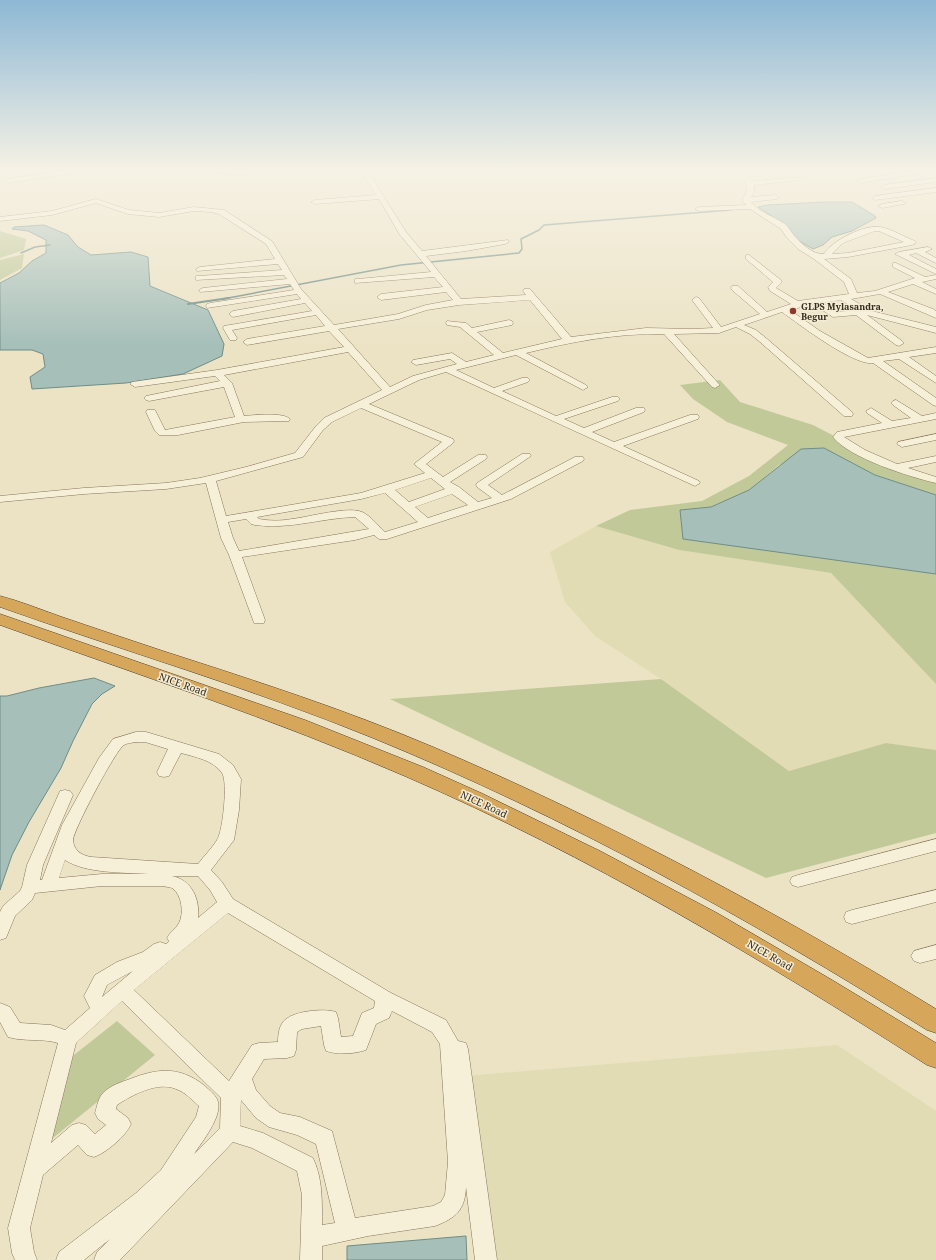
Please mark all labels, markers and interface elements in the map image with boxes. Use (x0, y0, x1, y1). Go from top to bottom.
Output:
place label: GLPS Mylasandra, Begur (801, 300, 884, 323)
marker: GLPS Mylasandra, Begur (788, 306, 798, 316)
street label: NICE Road (157, 669, 209, 699)
street label: NICE Road (458, 787, 510, 821)
street label: NICE Road (745, 936, 795, 974)

